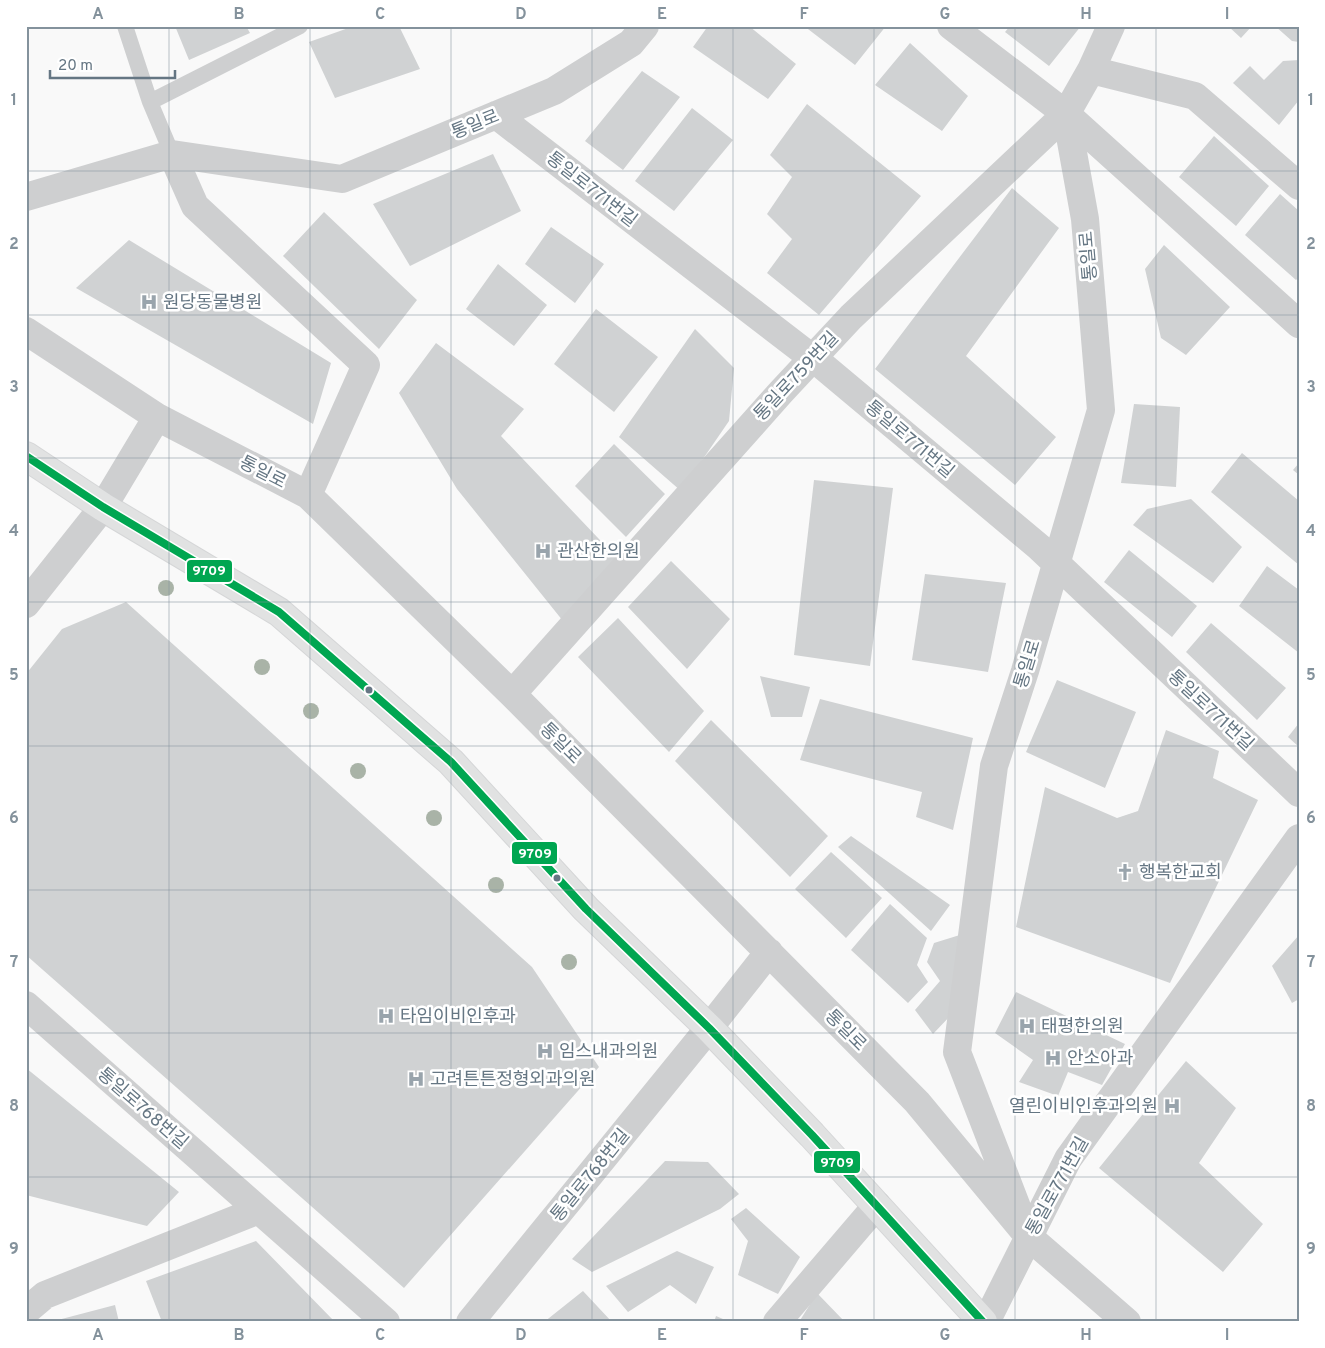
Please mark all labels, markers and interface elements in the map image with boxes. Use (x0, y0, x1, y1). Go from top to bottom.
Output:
text: A (92, 5, 104, 25)
text: B (233, 5, 245, 25)
text: C (375, 5, 385, 25)
text: D (515, 5, 527, 25)
text: E (657, 5, 667, 25)
text: F (799, 5, 809, 25)
text: G (940, 5, 950, 25)
text: H (1080, 5, 1092, 25)
text: I (1225, 5, 1229, 25)
scale bar (50, 48, 175, 80)
text: 20 m (58, 57, 93, 76)
text: 1 (11, 91, 17, 111)
text: 1 (1308, 91, 1314, 111)
street label: 통일로 (448, 105, 503, 145)
street label: 통일로771번길 (541, 147, 641, 233)
street label: 통일로 (1076, 230, 1103, 282)
text: 2 (9, 235, 19, 255)
text: 2 (1306, 235, 1316, 255)
hospital icon: 원당동물병원 (139, 292, 159, 312)
place label: 원당동물병원 (163, 292, 262, 315)
street label: 통일로759번길 (750, 328, 844, 427)
text: 3 (9, 378, 19, 398)
text: 3 (1306, 378, 1316, 398)
street label: 통일로771번길 (860, 396, 958, 484)
street label: 통일로 (235, 452, 290, 495)
text: 4 (9, 522, 19, 542)
text: 4 (1306, 522, 1316, 542)
hospital icon: 관산한의원 (533, 541, 553, 561)
place label: 관산한의원 (557, 541, 640, 564)
line badge: 9709 (186, 559, 233, 583)
text: 9709 (192, 563, 226, 580)
street label: 통일로 (1010, 637, 1047, 692)
street label: 통일로771번길 (1162, 665, 1258, 757)
text: 5 (9, 666, 19, 686)
text: 5 (1306, 666, 1316, 686)
unlabelled marker (364, 685, 374, 695)
street label: 통일로 (534, 718, 586, 770)
text: 6 (9, 809, 19, 829)
text: 6 (1306, 809, 1316, 829)
line badge: 9709 (511, 841, 558, 865)
text: 9709 (518, 846, 552, 863)
church icon: 행복한교회 (1115, 862, 1135, 882)
place label: 행복한교회 (1139, 862, 1222, 885)
unlabelled marker (552, 873, 562, 883)
text: 7 (10, 953, 18, 973)
text: 7 (1307, 953, 1315, 973)
street label: 통일로 (819, 1005, 871, 1057)
hospital icon: 타임이비인후과 (376, 1006, 396, 1026)
place label: 타임이비인후과 (400, 1006, 516, 1029)
hospital icon: 태평한의원 (1017, 1016, 1037, 1036)
place label: 태평한의원 (1041, 1016, 1124, 1039)
hospital icon: 임스내과의원 (535, 1041, 555, 1061)
place label: 임스내과의원 (559, 1041, 658, 1064)
hospital icon: 안소아과 (1043, 1048, 1063, 1068)
place label: 안소아과 (1067, 1048, 1134, 1071)
street label: 통일로768번길 (92, 1063, 192, 1155)
hospital icon: 고려튼튼정형외과의원 (406, 1069, 426, 1089)
place label: 고려튼튼정형외과의원 (430, 1069, 596, 1092)
place label: 열린이비인후과의원 (1009, 1096, 1158, 1119)
hospital icon: 열린이비인후과의원 (1162, 1096, 1182, 1116)
text: 8 (9, 1097, 19, 1117)
text: 8 (1306, 1097, 1316, 1117)
street label: 통일로768번길 (547, 1125, 636, 1227)
street label: 통일로771번길 (1022, 1133, 1095, 1240)
line badge: 9709 (813, 1150, 861, 1174)
text: 9709 (820, 1155, 854, 1172)
text: 9 (9, 1240, 19, 1260)
text: 9 (1306, 1240, 1316, 1260)
text: A (92, 1326, 104, 1346)
text: B (233, 1326, 245, 1346)
text: C (375, 1326, 385, 1346)
text: D (515, 1326, 527, 1346)
text: E (657, 1326, 667, 1346)
text: F (799, 1326, 809, 1346)
text: G (940, 1326, 950, 1346)
text: H (1080, 1326, 1092, 1346)
text: I (1225, 1326, 1229, 1346)

